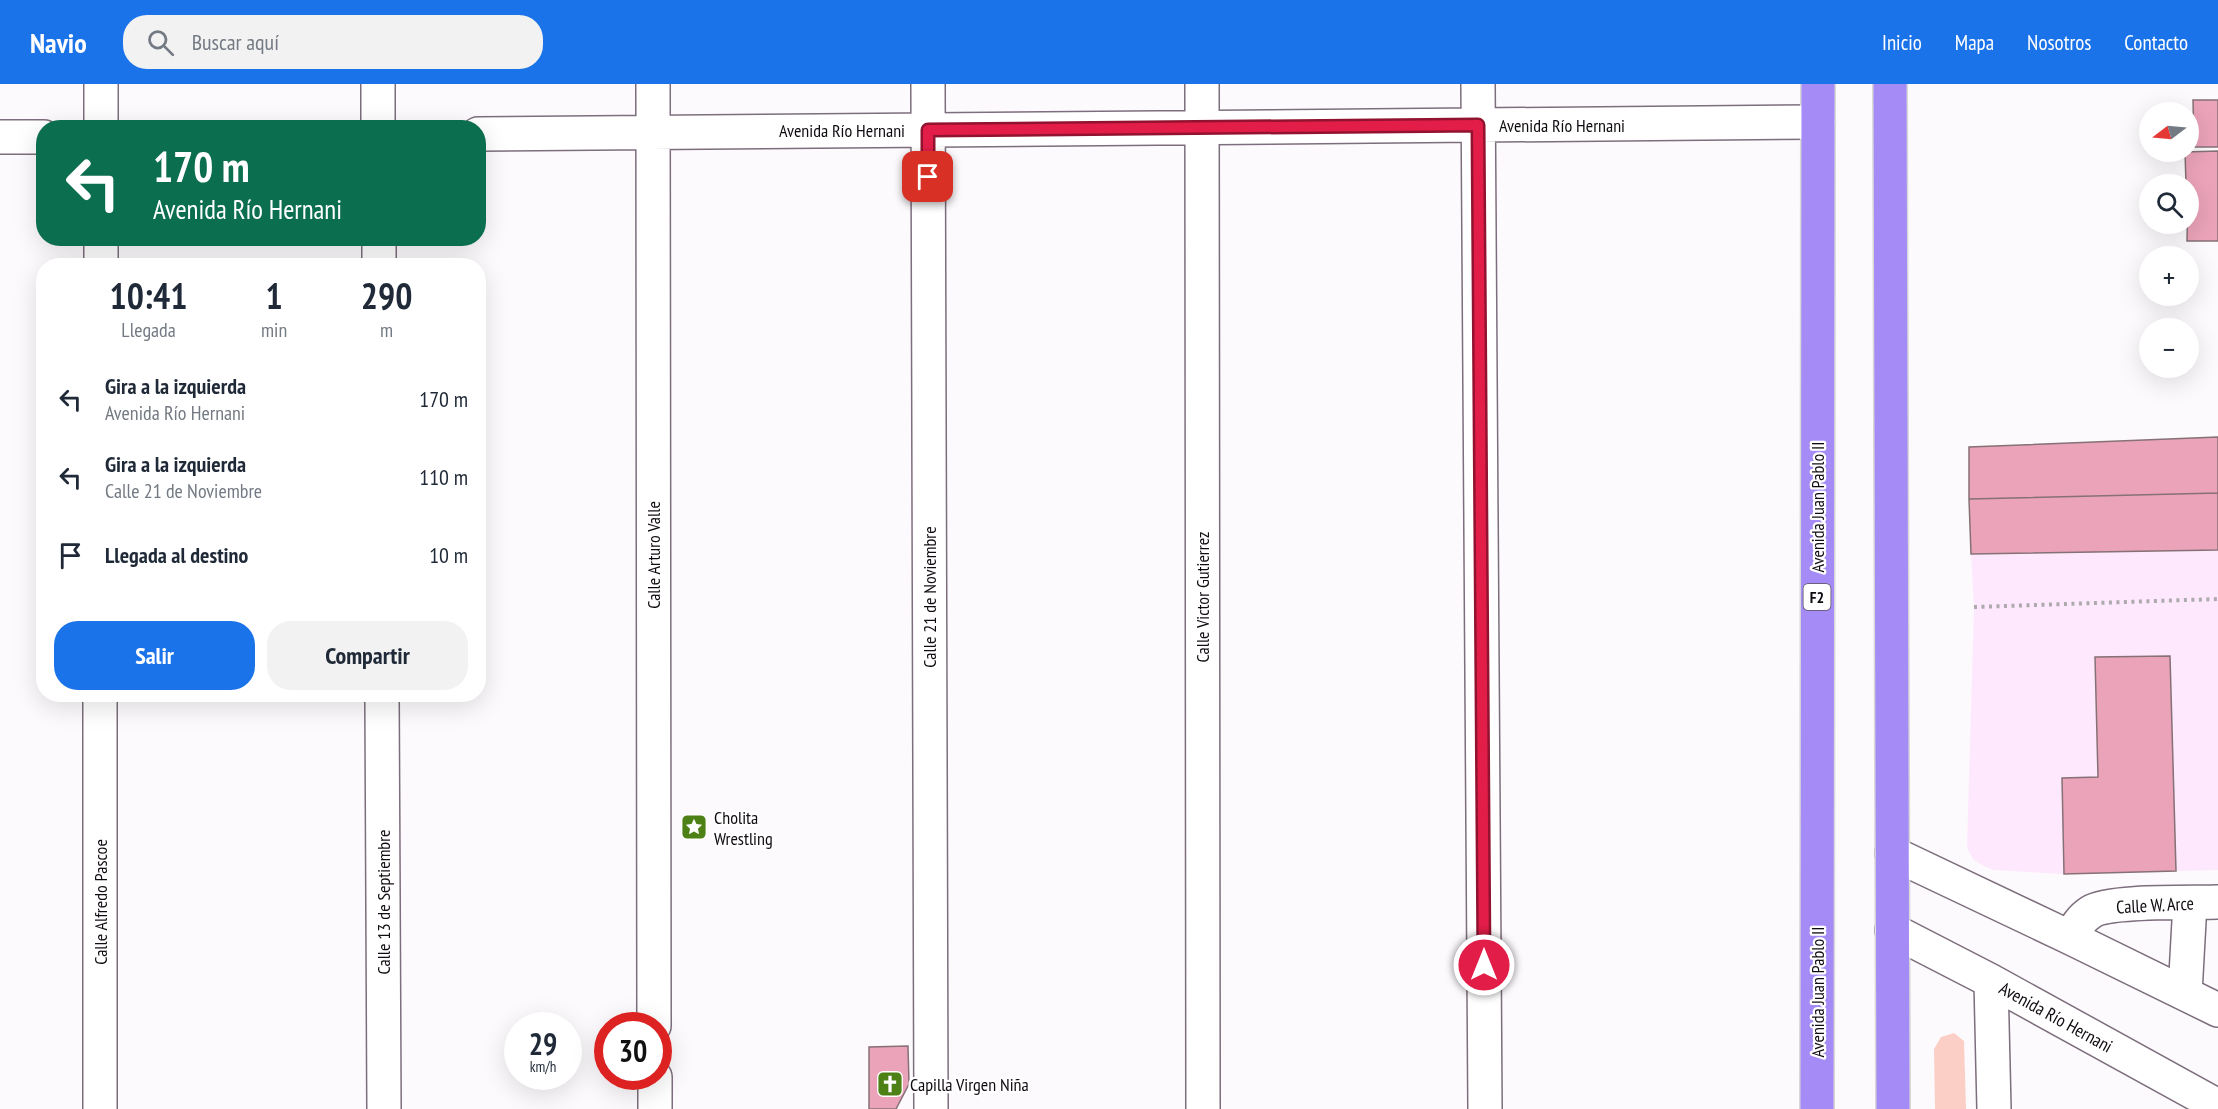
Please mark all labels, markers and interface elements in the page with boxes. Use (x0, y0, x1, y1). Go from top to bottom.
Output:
search box (123, 15, 543, 69)
text: Navio (30, 24, 87, 61)
icon: search (144, 26, 177, 59)
text: Buscar aquí (192, 28, 279, 56)
text: Inicio (1882, 29, 1922, 56)
text: Mapa (1955, 29, 1994, 56)
text: Nosotros (2027, 29, 2091, 56)
text: Contacto (2124, 29, 2188, 56)
north arrow (2139, 102, 2199, 162)
map controls (2139, 102, 2199, 378)
street label: Avenida Río Hernani (1499, 114, 1625, 137)
street label: Avenida Río Hernani (779, 119, 905, 142)
text: 170 m (153, 139, 250, 194)
icon: left (54, 144, 132, 222)
pin (902, 151, 953, 202)
icon: arrive (911, 160, 944, 193)
button: search (2139, 174, 2199, 234)
text: Avenida Río Hernani (153, 192, 342, 226)
button: + (2139, 246, 2199, 306)
text: 10:41 (110, 272, 187, 319)
text: 1 (265, 272, 283, 319)
text: 290 (361, 272, 412, 319)
text: Llegada (121, 317, 176, 343)
text: min (261, 317, 287, 343)
text: m (380, 317, 393, 343)
button: − (2139, 318, 2199, 378)
text: Gira a la izquierda (105, 372, 246, 400)
icon: left (54, 383, 87, 416)
text: 170 m (419, 385, 468, 413)
text: Avenida Río Hernani (105, 400, 245, 426)
street label: Avenida Juan Pablo II (1806, 442, 1829, 572)
text: Gira a la izquierda (105, 450, 246, 478)
icon: left (54, 461, 87, 494)
text: 110 m (419, 463, 468, 491)
text: Calle 21 de Noviembre (105, 478, 262, 504)
street label: Calle Arturo Valle (642, 501, 665, 609)
street label: Calle 21 de Noviembre (918, 526, 941, 668)
street label: Calle Victor Gutierrez (1191, 532, 1214, 663)
icon: arrive (54, 539, 87, 572)
text: Llegada al destino (105, 541, 248, 569)
text: 10 m (429, 541, 468, 569)
road number: F2 (1804, 584, 1830, 610)
button: Salir (54, 621, 255, 690)
button: Compartir (267, 621, 468, 690)
place label: Cholita Wrestling (714, 806, 773, 850)
place icon: Cholita Wrestling (679, 812, 709, 842)
street label: Calle 13 de Septiembre (372, 829, 395, 975)
street label: Calle Alfredo Pascoe (89, 839, 112, 965)
street label: Calle W. Arce (2116, 891, 2194, 919)
street label: Avenida Juan Pablo II (1806, 927, 1829, 1057)
position arrow (1452, 933, 1516, 997)
street label: Avenida Río Hernani (1995, 976, 2117, 1058)
speed limit sign: 30 (594, 1012, 672, 1090)
text: 29 (529, 1024, 557, 1063)
text: km/h (530, 1057, 556, 1076)
church icon: Capilla Virgen Niña (875, 1069, 905, 1099)
place label: Capilla Virgen Niña (910, 1073, 1029, 1096)

